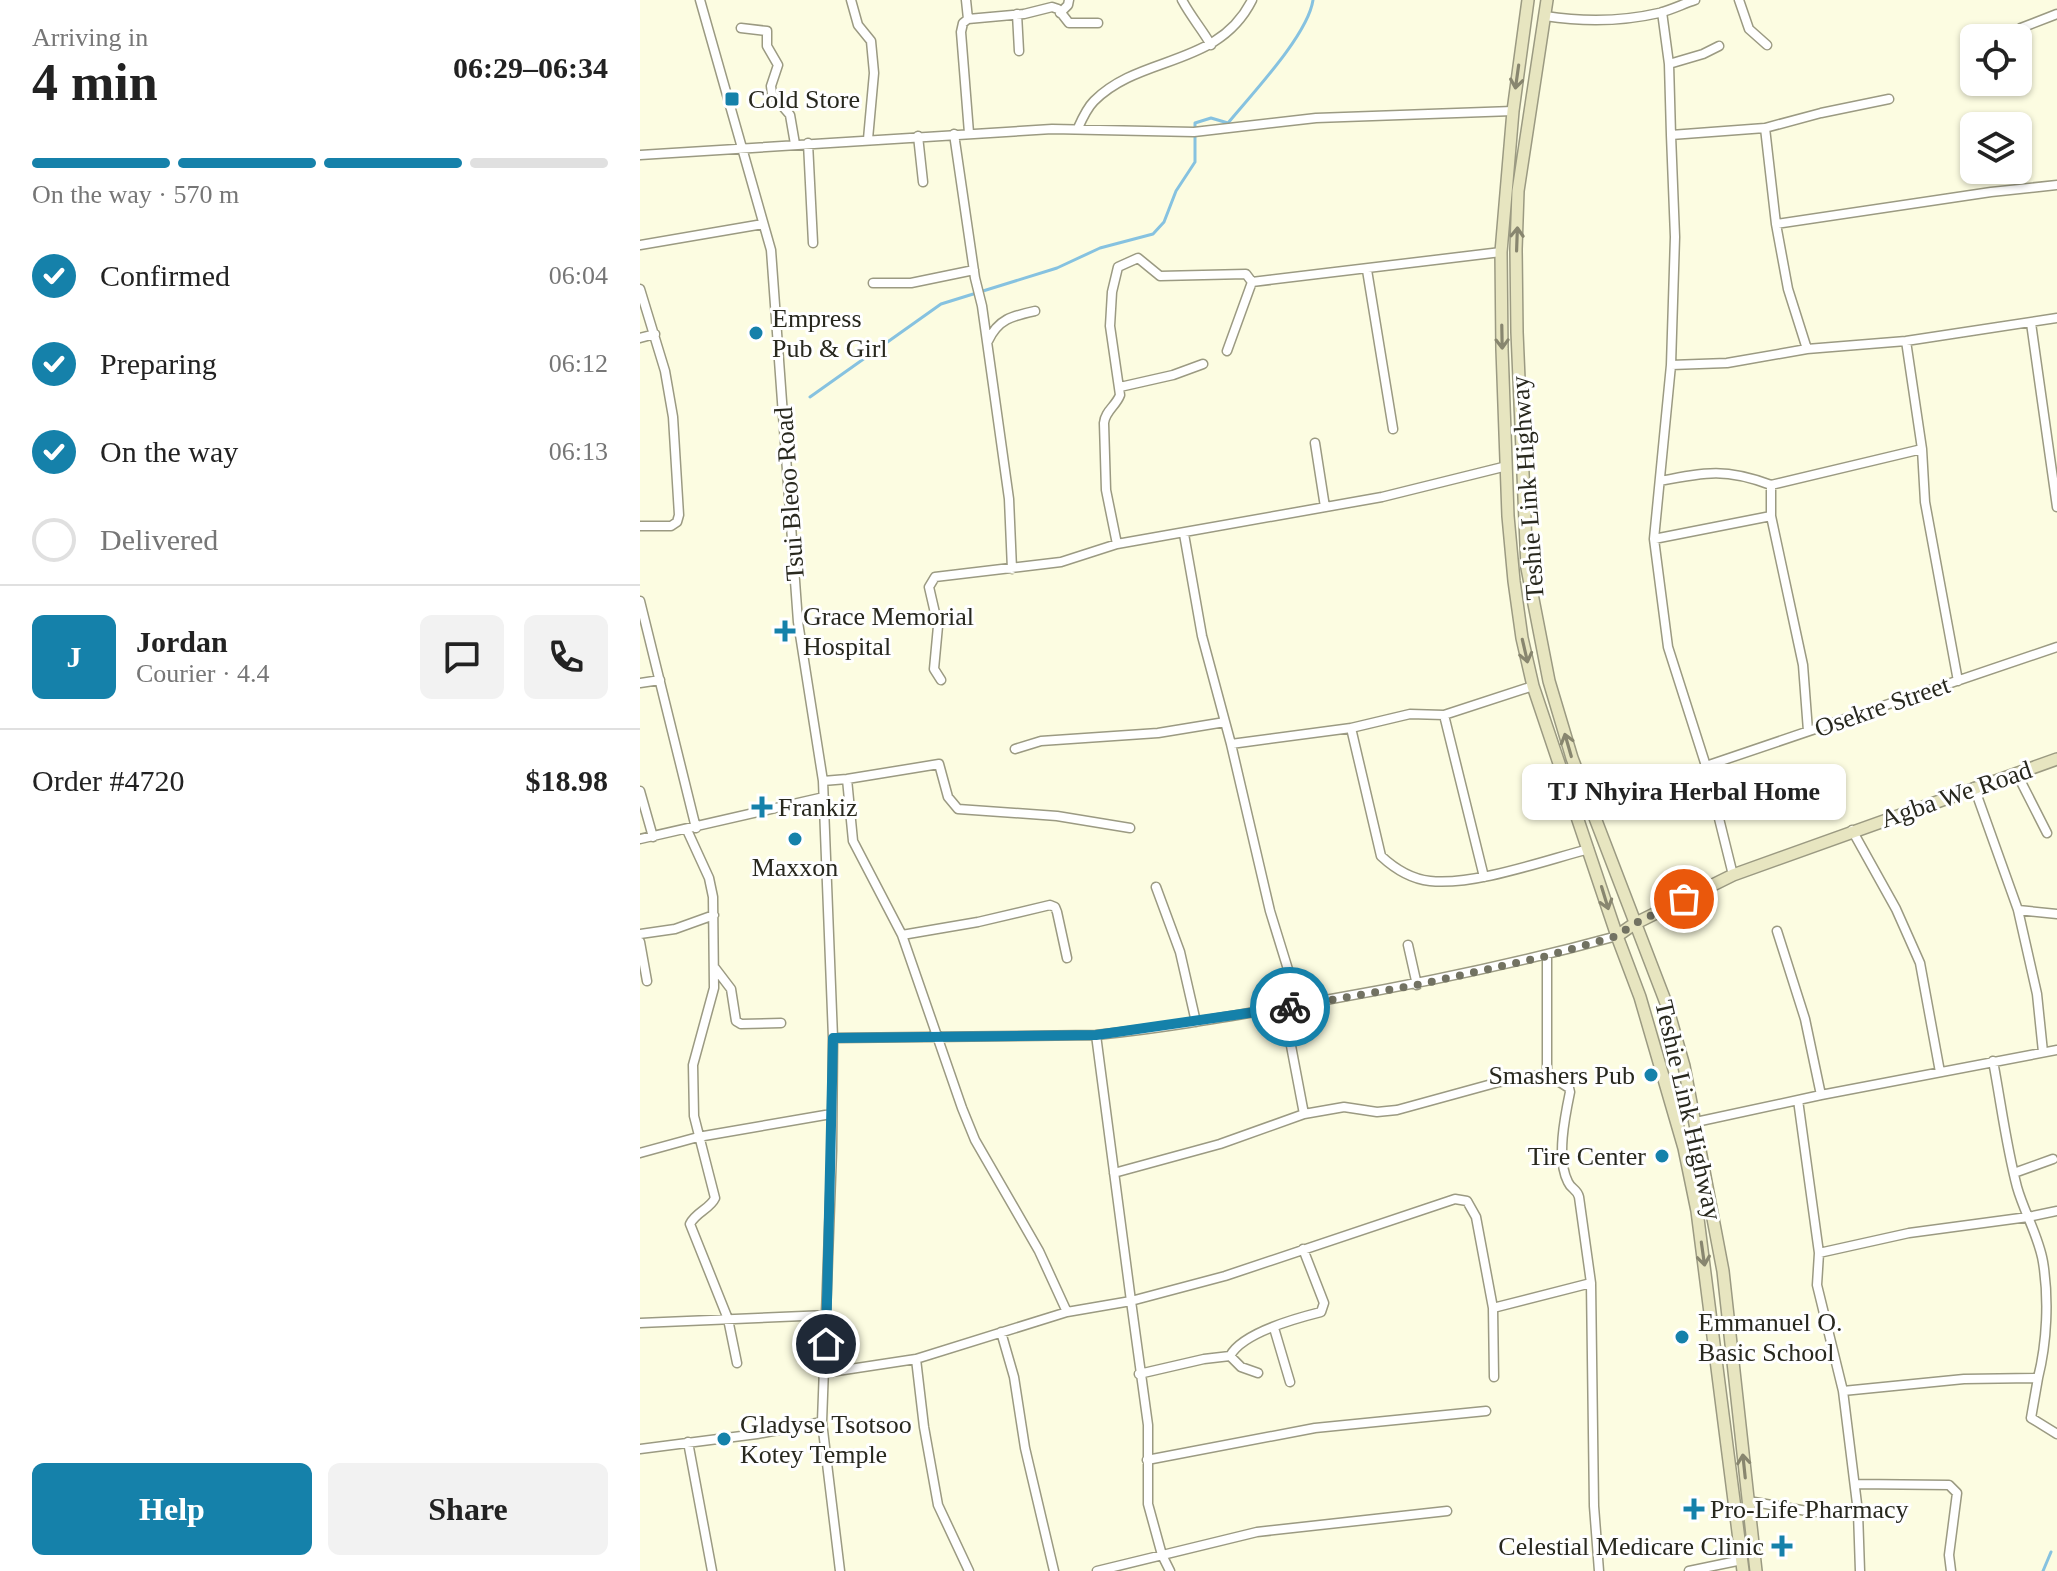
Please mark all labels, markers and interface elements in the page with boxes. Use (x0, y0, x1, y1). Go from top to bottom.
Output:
text: Arriving in (32, 23, 148, 52)
map controls (1960, 24, 2032, 184)
button: locate (1960, 24, 2032, 96)
text: 06:29–06:34 (453, 51, 608, 84)
text: 4 min (32, 54, 158, 111)
one-way arrow (1509, 64, 1524, 89)
place label: Cold Store (748, 85, 860, 114)
marker: Cold Store (723, 90, 741, 108)
button: layers (1960, 112, 2032, 184)
text: On the way · 570 m (32, 180, 239, 209)
one-way arrow (1509, 226, 1524, 253)
icon: check (32, 254, 76, 298)
text: Confirmed (100, 259, 230, 292)
text: 06:04 (549, 261, 608, 290)
place label: Empress Pub & Girl (772, 304, 888, 363)
one-way arrow (1494, 323, 1509, 350)
marker: Empress Pub & Girl (747, 324, 765, 342)
icon: check (32, 342, 76, 386)
text: Preparing (100, 347, 217, 380)
text: 06:12 (549, 349, 608, 378)
street label: Teshie Link Highway (1505, 375, 1550, 601)
street label: Tsui Bleoo Road (769, 406, 810, 582)
icon: check (32, 430, 76, 474)
text: On the way (100, 435, 238, 468)
text: 06:13 (549, 437, 608, 466)
text: Delivered (100, 523, 218, 556)
place label: Grace Memorial Hospital (803, 602, 974, 661)
button: chat (420, 615, 504, 699)
button: phone (524, 615, 608, 699)
marker: Grace Memorial Hospital (774, 620, 796, 642)
text: Jordan (136, 625, 228, 658)
one-way arrow (1518, 638, 1533, 664)
text: J (67, 640, 82, 673)
text: Courier · 4.4 (136, 659, 270, 688)
street label: Osekre Street (1811, 670, 1954, 743)
one-way arrow (1560, 733, 1575, 759)
street label: Agba We Road (1877, 755, 2035, 834)
callout: TJ Nhyira Herbal Home (1522, 763, 1846, 819)
text: Order #4720 (32, 764, 184, 797)
text: $18.98 (526, 764, 608, 797)
text: TJ Nhyira Herbal Home (1548, 777, 1820, 806)
place label: Frankiz (778, 793, 857, 822)
marker: Frankiz (753, 798, 771, 816)
marker: Maxxon (786, 830, 804, 848)
place label: Maxxon (752, 853, 838, 882)
pin (1650, 865, 1718, 933)
icon: bag (1662, 877, 1706, 921)
one-way arrow (1598, 885, 1613, 911)
courier (1250, 967, 1330, 1047)
icon: bike (1268, 985, 1312, 1029)
street label: Teshie Link Highway (1649, 997, 1728, 1223)
place label: Smashers Pub (1488, 1061, 1635, 1090)
marker: Smashers Pub (1642, 1066, 1660, 1084)
place label: Tire Center (1528, 1142, 1646, 1171)
marker: Tire Center (1653, 1147, 1671, 1165)
one-way arrow (1695, 1240, 1710, 1267)
place label: Emmanuel O. Basic School (1698, 1308, 1842, 1367)
pin (792, 1310, 860, 1378)
icon: home (804, 1322, 848, 1366)
marker: Emmanuel O. Basic School (1673, 1328, 1691, 1346)
place label: Gladyse Tsotsoo Kotey Temple (740, 1410, 912, 1469)
marker: Gladyse Tsotsoo Kotey Temple (715, 1430, 733, 1448)
one-way arrow (1736, 1453, 1751, 1480)
button: Help (32, 1463, 312, 1555)
button: Share (328, 1463, 608, 1555)
place label: Pro-Life Pharmacy (1710, 1495, 1909, 1524)
marker: Pro-Life Pharmacy (1685, 1500, 1703, 1518)
place label: Celestial Medicare Clinic (1498, 1532, 1764, 1561)
marker: Celestial Medicare Clinic (1771, 1535, 1793, 1557)

